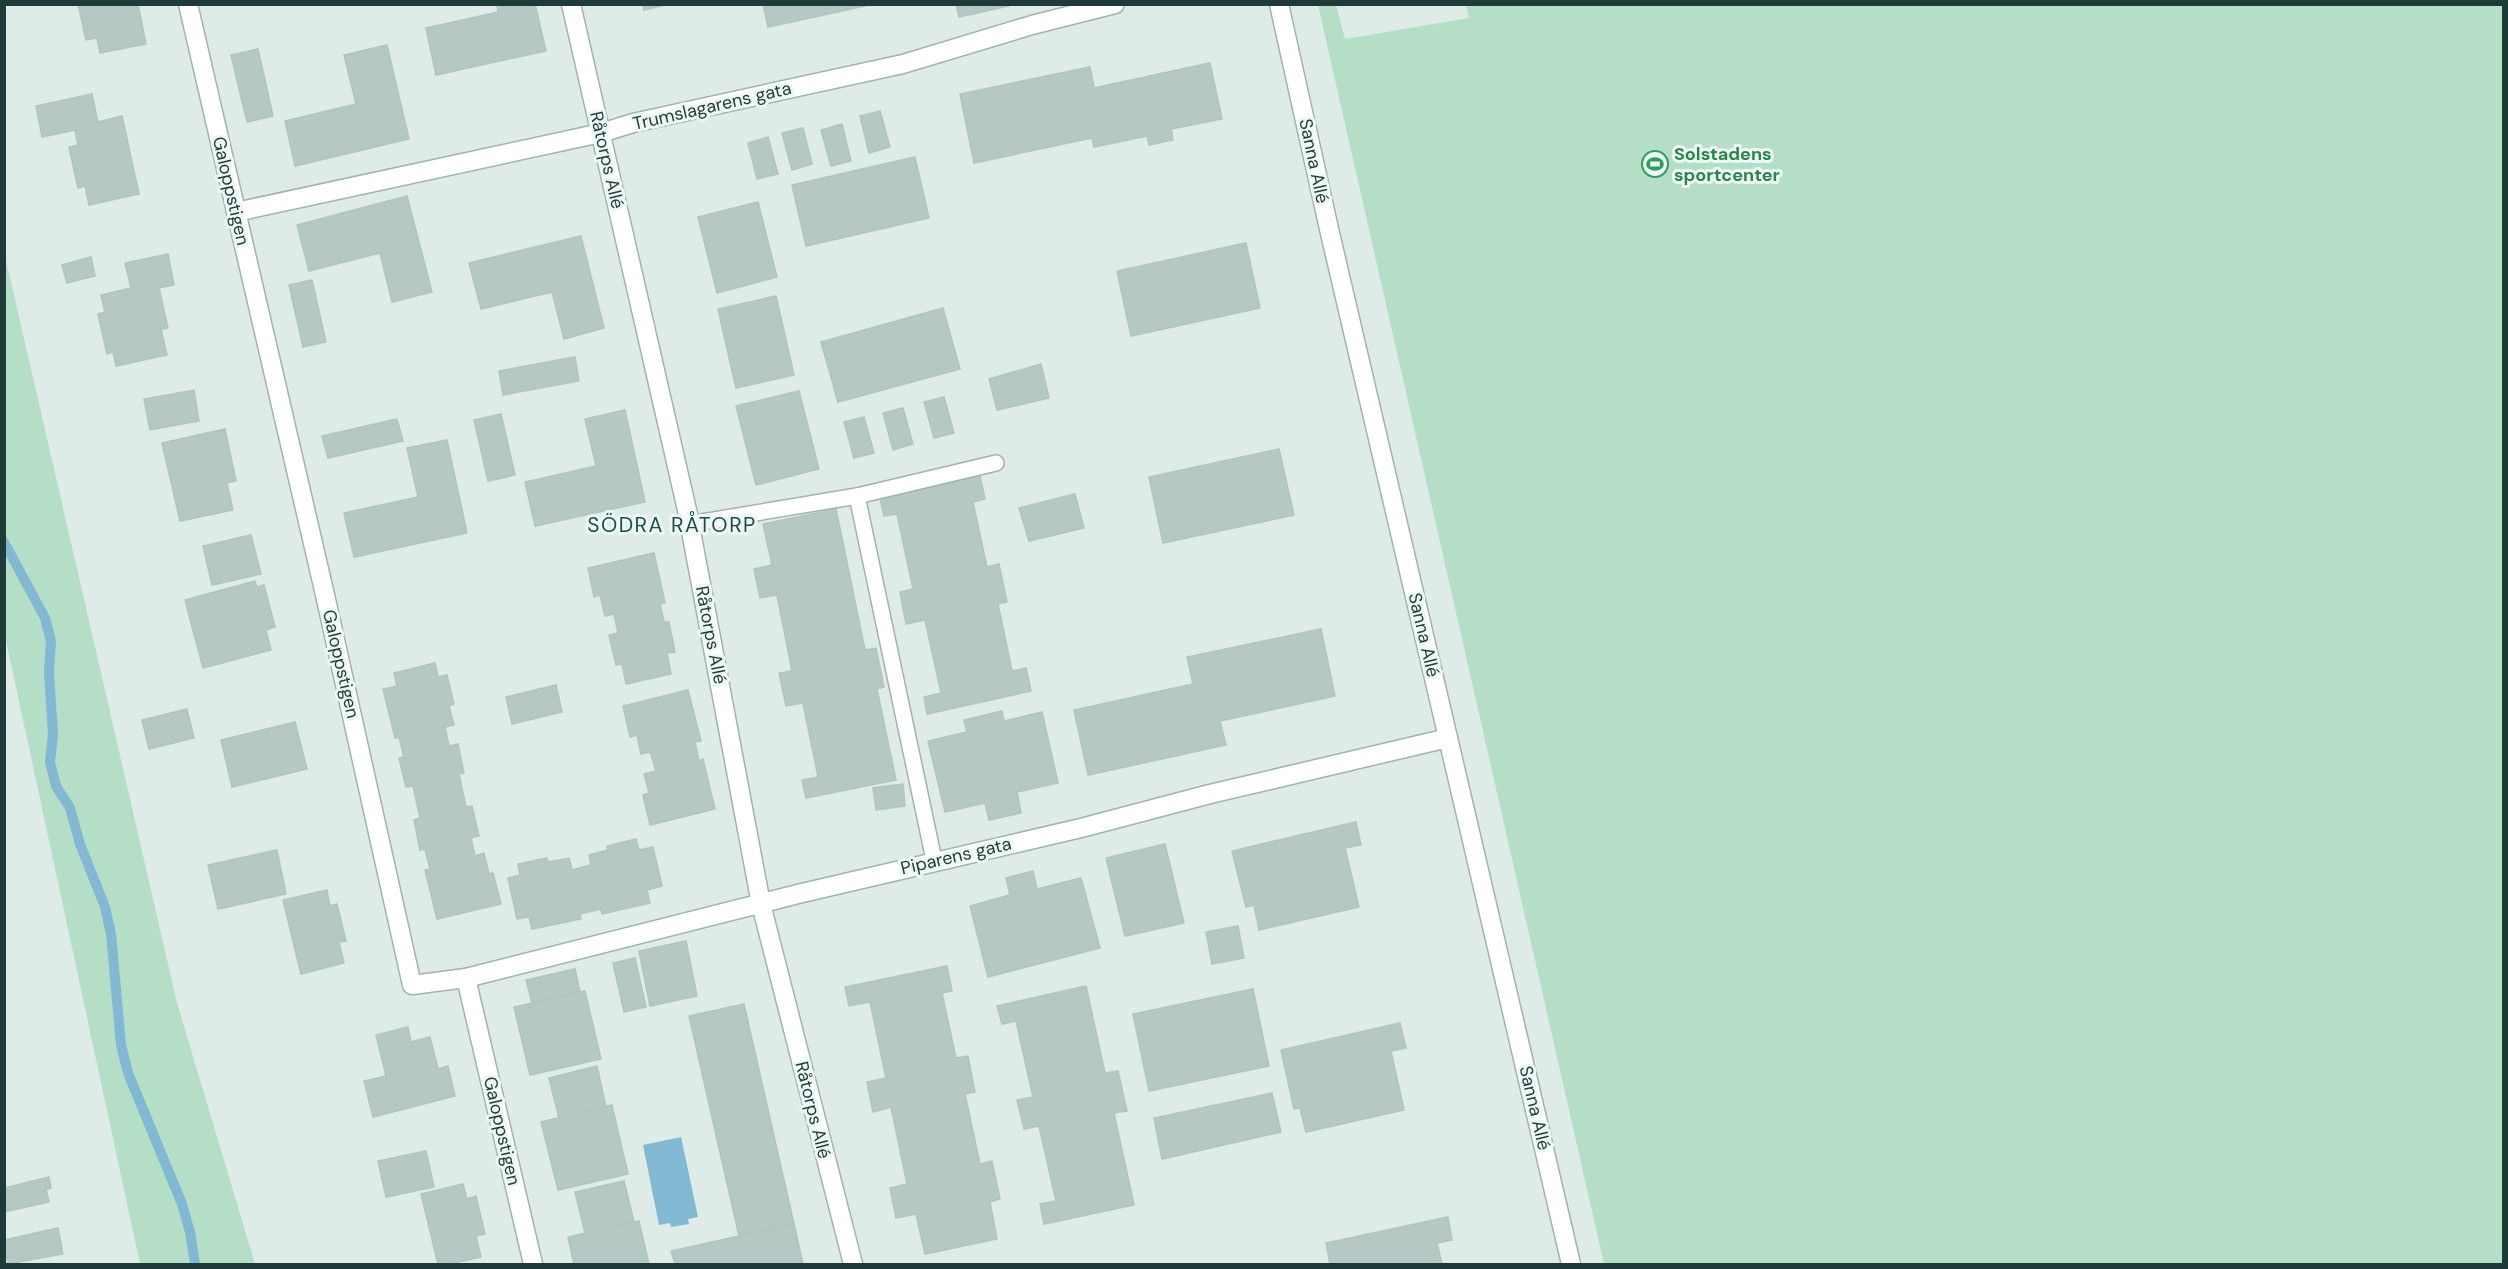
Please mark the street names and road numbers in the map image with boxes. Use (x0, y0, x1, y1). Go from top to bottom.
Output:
street label: Trumslagarens gata (630, 76, 794, 136)
street label: Råtorps Allé (584, 109, 630, 211)
street label: Sanna Allé (1293, 117, 1335, 205)
street label: Galoppstigen (207, 134, 255, 248)
street label: Råtorps Allé (690, 584, 732, 686)
street label: Sanna Allé (1403, 591, 1445, 679)
street label: Galoppstigen (317, 607, 365, 721)
street label: Piparens gata (898, 832, 1014, 880)
street label: Råtorps Allé (789, 1059, 837, 1161)
street label: Sanna Allé (1514, 1064, 1556, 1152)
street label: Galoppstigen (478, 1074, 526, 1188)

